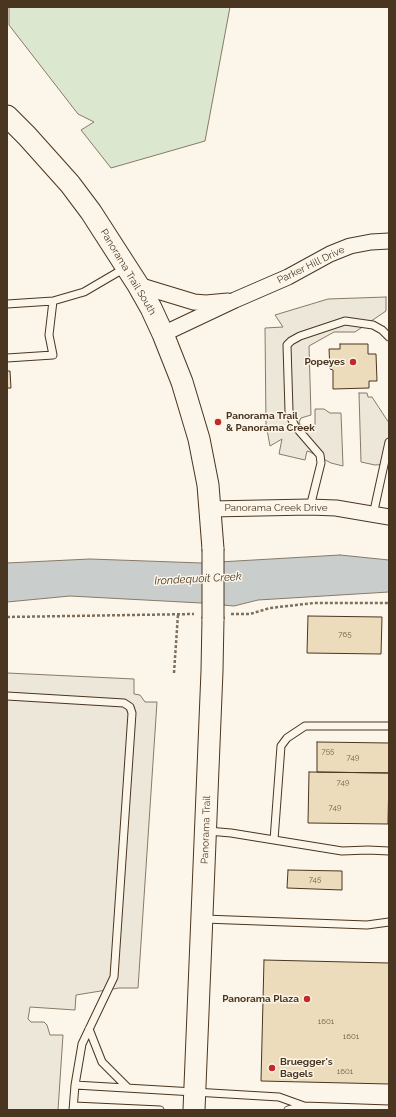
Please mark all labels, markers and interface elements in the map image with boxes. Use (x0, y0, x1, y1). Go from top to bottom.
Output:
street label: Panorama Trail South (98, 227, 158, 317)
street label: Parker Hill Drive (275, 243, 347, 287)
place label: Popeyes (304, 356, 345, 368)
marker: Popeyes (348, 357, 358, 367)
place label: Panorama Trail & Panorama Creek (226, 410, 315, 434)
marker: Panorama Trail & Panorama Creek (213, 417, 223, 427)
street label: Panorama Creek Drive (224, 502, 328, 514)
water label: Irondequoit Creek (154, 570, 242, 588)
house number: 765 (338, 630, 352, 640)
house number: 755 (322, 747, 334, 757)
house number: 749 (347, 753, 359, 763)
house number: 749 (337, 778, 349, 788)
street label: Panorama Trail (199, 796, 213, 864)
house number: 749 (329, 803, 341, 813)
house number: 745 (309, 875, 321, 885)
place label: Panorama Plaza (222, 993, 299, 1005)
marker: Panorama Plaza (302, 994, 312, 1004)
house number: 1601 (318, 1017, 334, 1027)
house number: 1601 (343, 1032, 359, 1042)
place label: Bruegger's Bagels (280, 1056, 333, 1080)
marker: Bruegger's Bagels (267, 1063, 277, 1073)
house number: 1601 (337, 1067, 353, 1077)

